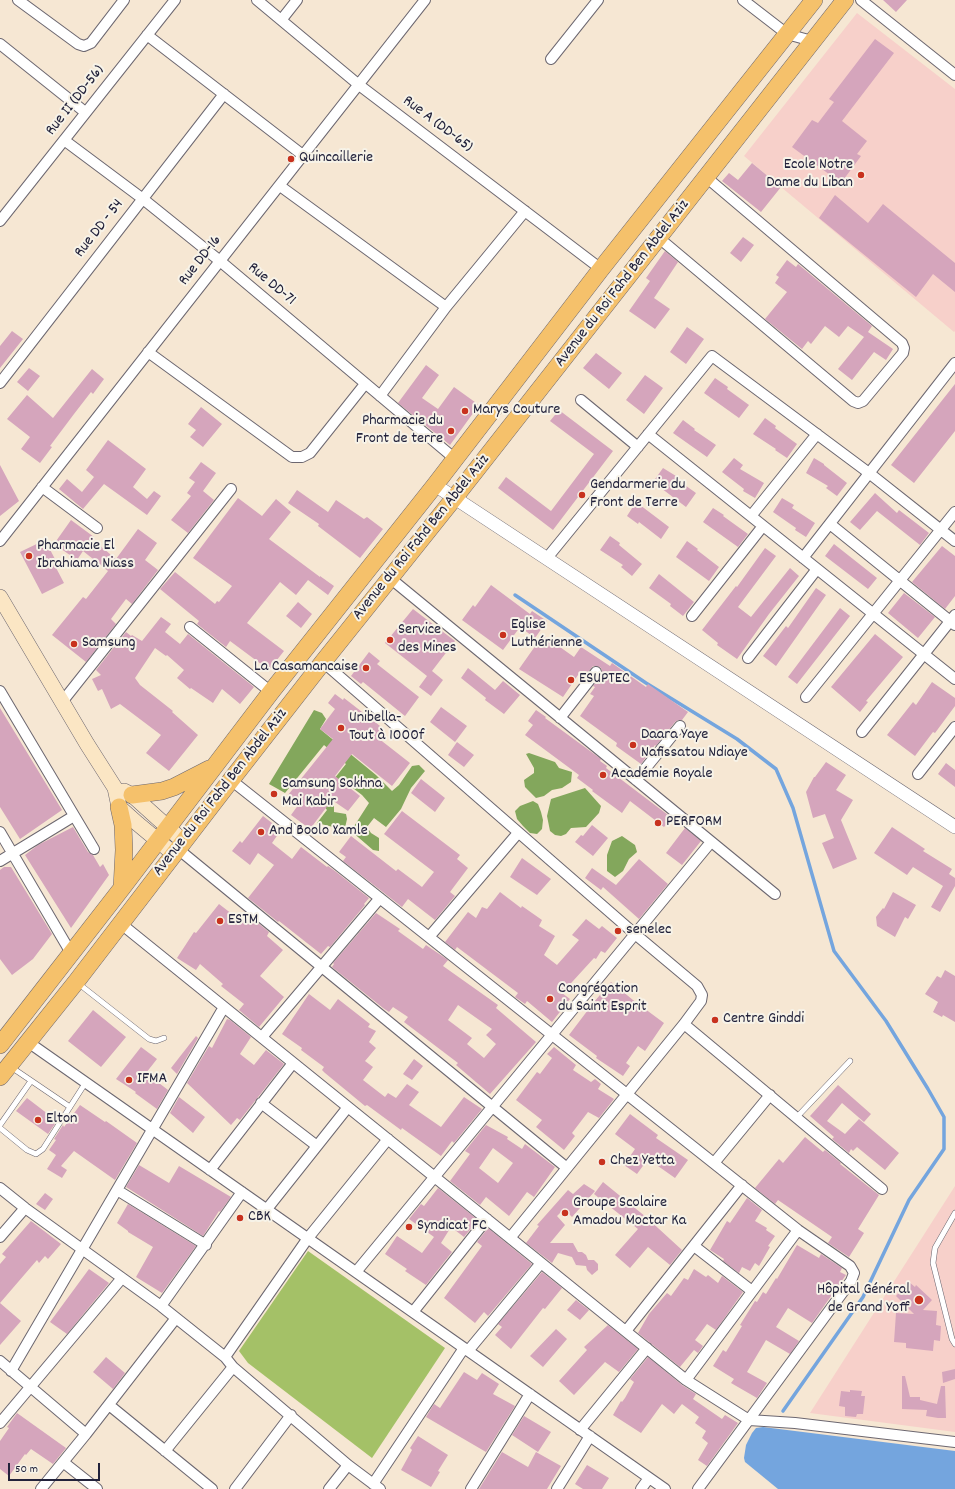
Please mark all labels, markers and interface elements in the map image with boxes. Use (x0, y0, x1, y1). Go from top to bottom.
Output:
street label: Rue II (DD-56) (43, 62, 109, 140)
street label: Rue A (DD-65) (398, 92, 476, 158)
place label: Quincaillerie (299, 149, 373, 169)
marker: Quincaillerie (286, 154, 296, 164)
place label: Ecole Notre Dame du Liban (766, 156, 853, 194)
marker: Ecole Notre Dame du Liban (856, 170, 866, 180)
street label: Rue DD - 54 (71, 196, 129, 262)
street label: Avenue du Roi Fahd Ben Abdel Aziz (552, 196, 694, 372)
street label: Rue DD-16 (175, 232, 227, 290)
street label: Rue DD-71 (243, 259, 299, 311)
place label: Marys Couture (473, 401, 560, 421)
marker: Marys Couture (460, 406, 470, 416)
place label: Pharmacie du Front de terre (356, 412, 443, 450)
marker: Pharmacie du Front de terre (446, 426, 456, 436)
street label: Avenue du Roi Fahd Ben Abdel Aziz (349, 451, 495, 625)
place label: Gendarmerie du Front de Terre (590, 476, 685, 514)
marker: Gendarmerie du Front de Terre (577, 490, 587, 500)
place label: Pharmacie El Ibrahiama Niass (37, 537, 134, 575)
marker: Pharmacie El Ibrahiama Niass (24, 551, 34, 561)
place label: Eglise Luthérienne (511, 616, 582, 654)
place label: Service des Mines (398, 621, 456, 659)
marker: Eglise Luthérienne (498, 630, 508, 640)
place label: Samsung (82, 634, 136, 654)
marker: Service des Mines (385, 635, 395, 645)
marker: Samsung (69, 639, 79, 649)
place label: La Casamancaise (254, 658, 358, 678)
marker: La Casamancaise (361, 663, 371, 673)
place label: ESUPTEC (579, 670, 630, 690)
marker: ESUPTEC (566, 675, 576, 685)
street label: Avenue du Roi Fahd Ben Abdel Aziz (150, 705, 292, 881)
place label: Unibella- Tout à 1000f (349, 709, 424, 747)
marker: Unibella- Tout à 1000f (336, 723, 346, 733)
place label: Daara Yaye Nafissatou Ndiaye (641, 726, 748, 764)
marker: Daara Yaye Nafissatou Ndiaye (628, 740, 638, 750)
place label: Académie Royale (611, 765, 712, 785)
marker: Académie Royale (598, 770, 608, 780)
place label: Samsung Sokhna Mai Kabir (282, 775, 382, 813)
marker: Samsung Sokhna Mai Kabir (269, 789, 279, 799)
place label: PERFORM (666, 813, 722, 833)
marker: PERFORM (653, 818, 663, 828)
place label: And Boolo Xamle (269, 822, 368, 842)
marker: And Boolo Xamle (256, 827, 266, 837)
place label: ESTM (228, 911, 258, 931)
marker: ESTM (215, 916, 225, 926)
place label: senelec (626, 921, 671, 941)
marker: senelec (613, 926, 623, 936)
place label: Congrégation du Saint Esprit (558, 980, 647, 1018)
marker: Congrégation du Saint Esprit (545, 994, 555, 1004)
place label: Centre Ginddi (723, 1010, 804, 1030)
marker: Centre Ginddi (710, 1015, 720, 1025)
place label: IFMA (137, 1070, 167, 1090)
marker: IFMA (124, 1075, 134, 1085)
place label: Elton (46, 1110, 77, 1130)
marker: Elton (33, 1115, 43, 1125)
place label: Chez Yetta (610, 1152, 674, 1172)
marker: Chez Yetta (597, 1157, 607, 1167)
place label: Groupe Scolaire Amadou Moctar Ka (573, 1194, 686, 1232)
place label: CBK (248, 1208, 271, 1228)
marker: Groupe Scolaire Amadou Moctar Ka (560, 1208, 570, 1218)
marker: CBK (235, 1213, 245, 1223)
place label: Syndicat FC (417, 1217, 487, 1237)
marker: Syndicat FC (404, 1222, 414, 1232)
place label: Hôpital Général de Grand Yoff (817, 1281, 910, 1319)
marker: Hôpital Général de Grand Yoff (913, 1294, 925, 1306)
scale bar (10, 1455, 102, 1481)
text: 50 m (15, 1461, 38, 1478)

